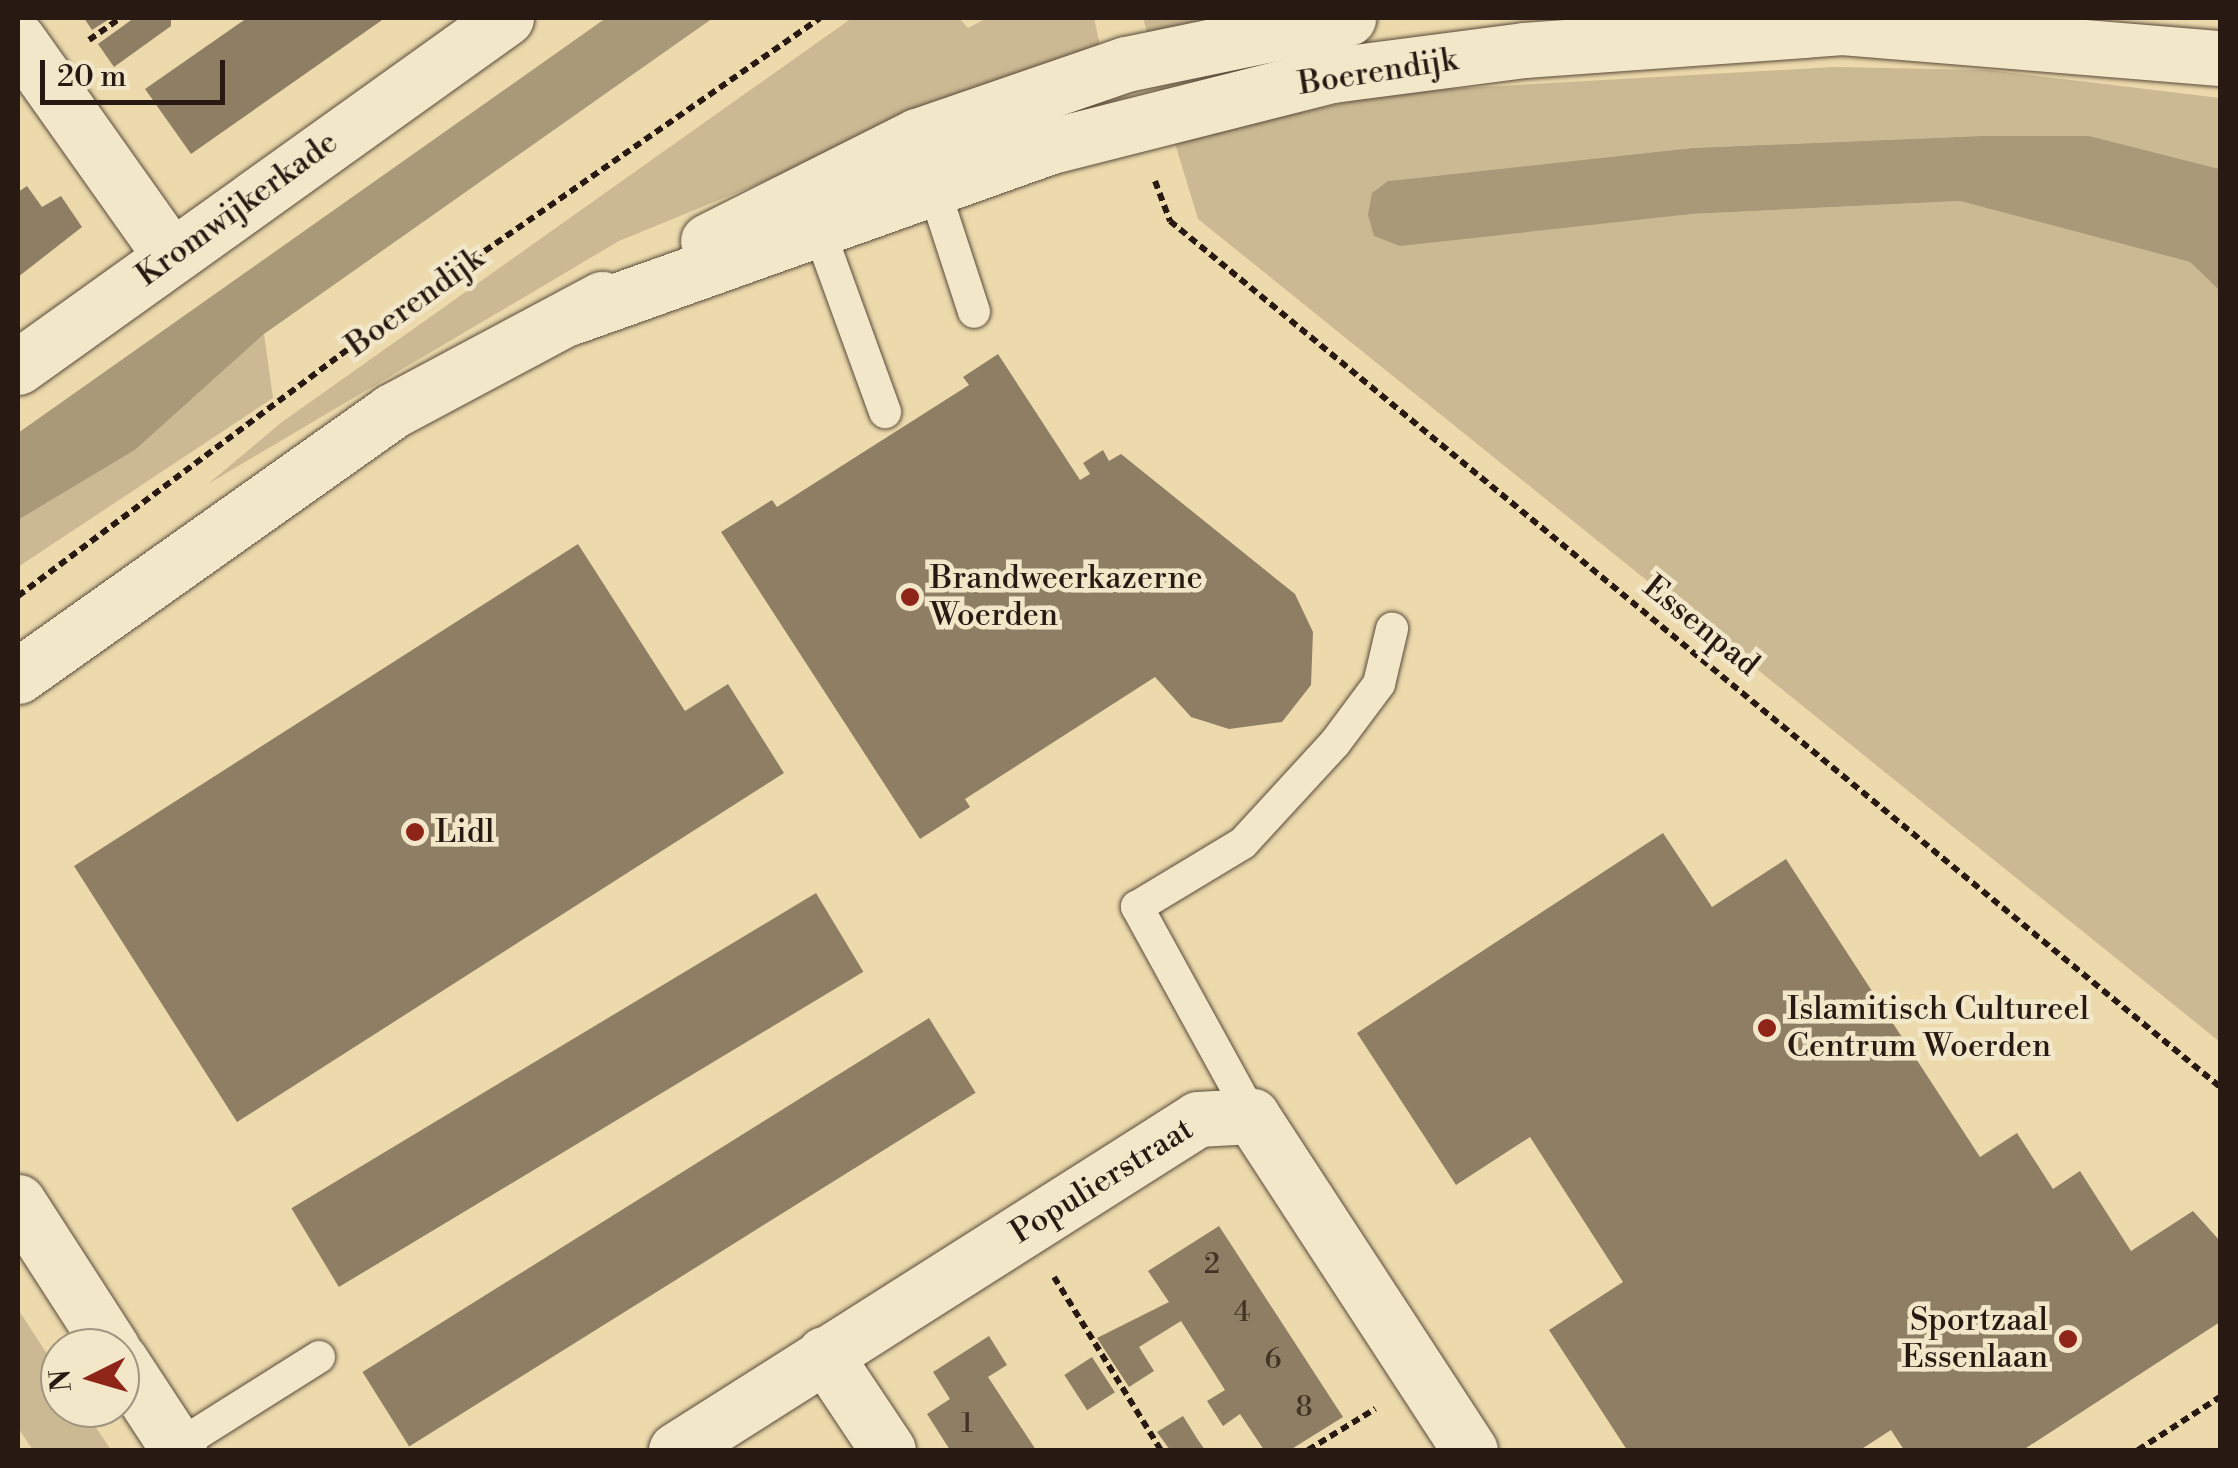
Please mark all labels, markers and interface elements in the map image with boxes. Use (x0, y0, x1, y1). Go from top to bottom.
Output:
scale bar (45, 40, 230, 102)
street label: Boerendijk (1296, 40, 1460, 104)
text: 20 m (57, 58, 126, 96)
street label: Kromwijkerkade (129, 123, 345, 295)
street label: Boerendijk (339, 239, 491, 365)
place label: Brandweerkazerne Woerden (930, 560, 1203, 635)
street label: Essenpad (1635, 568, 1767, 684)
marker: Brandweerkazerne Woerden (899, 586, 921, 608)
place label: Lidl (435, 813, 494, 851)
marker: Lidl (404, 821, 426, 843)
place label: Islamitisch Cultureel Centrum Woerden (1787, 991, 2089, 1066)
marker: Islamitisch Cultureel Centrum Woerden (1756, 1017, 1778, 1039)
street label: Populierstraat (1004, 1110, 1200, 1252)
house number: 2 (1204, 1248, 1220, 1282)
house number: 4 (1234, 1296, 1250, 1330)
place label: Sportzaal Essenlaan (1902, 1302, 2048, 1377)
north arrow (40, 1328, 140, 1428)
marker: Sportzaal Essenlaan (2057, 1328, 2079, 1350)
house number: 6 (1265, 1343, 1281, 1377)
text: N (43, 1368, 80, 1393)
house number: 8 (1295, 1391, 1313, 1425)
house number: 1 (961, 1407, 973, 1441)

